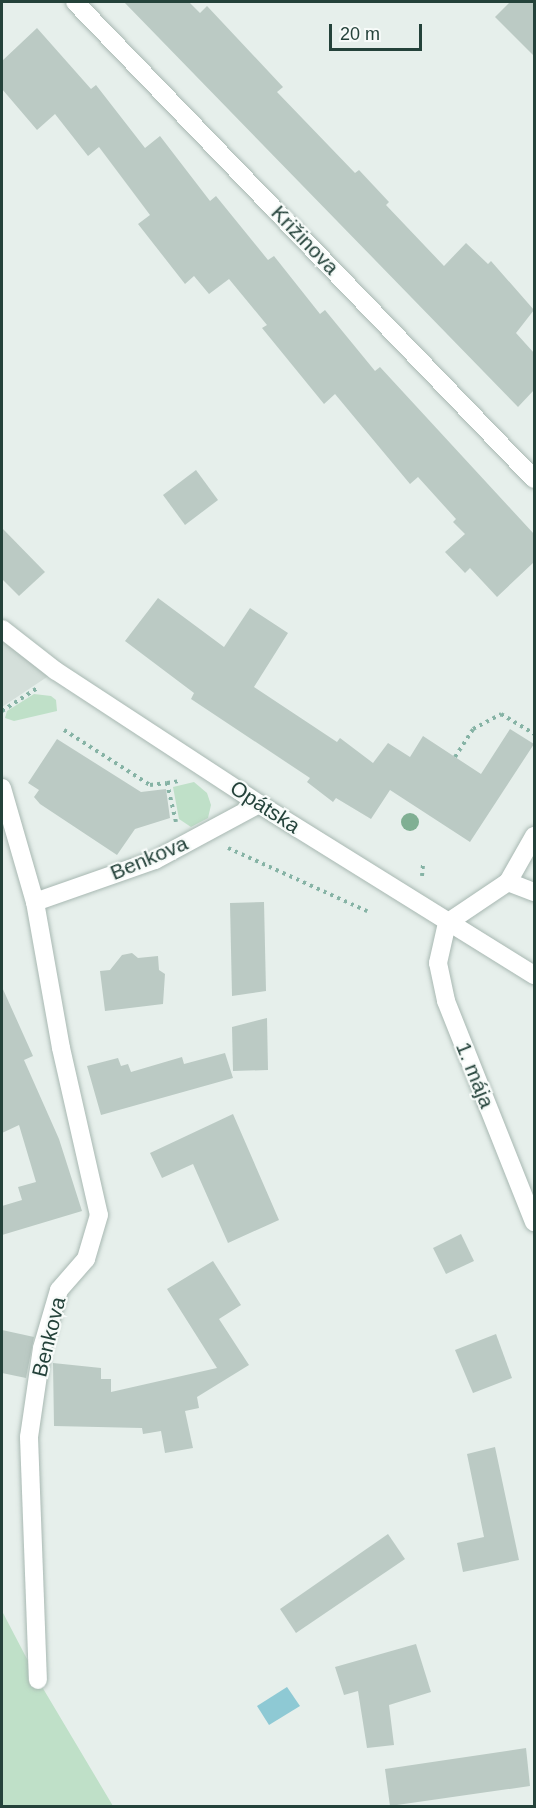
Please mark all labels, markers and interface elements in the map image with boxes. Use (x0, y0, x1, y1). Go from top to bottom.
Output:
scale bar (332, 12, 425, 50)
text: 20 m (340, 24, 380, 44)
street label: Križinova (266, 200, 344, 280)
street label: Opátska (225, 775, 305, 839)
street label: Benkova (106, 830, 192, 886)
street label: 1. mája (450, 1038, 500, 1112)
street label: Benkova (27, 1294, 71, 1380)

